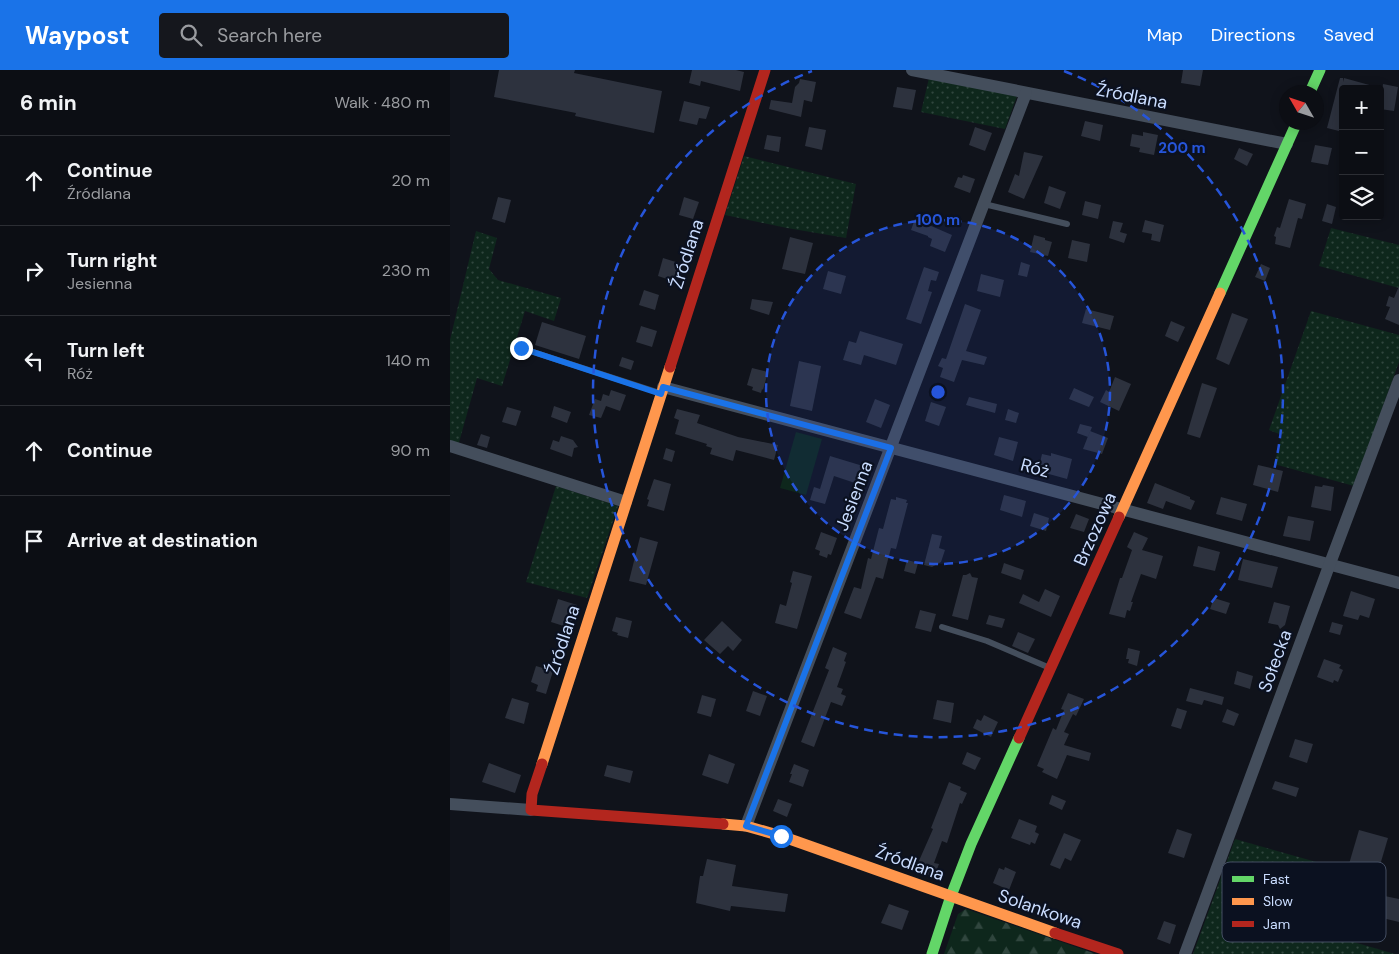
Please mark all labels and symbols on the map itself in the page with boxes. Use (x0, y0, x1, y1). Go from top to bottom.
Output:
street label: Źródlana (1094, 77, 1170, 115)
north arrow (1279, 85, 1324, 130)
text: 200 m (1158, 138, 1206, 158)
text: 100 m (916, 210, 960, 230)
street label: Źródlana (664, 216, 710, 292)
route end (510, 337, 533, 360)
centre of rings (929, 383, 947, 401)
street label: Róż (1018, 453, 1052, 483)
street label: Jesienna (830, 457, 878, 535)
street label: Brzozowa (1068, 488, 1122, 570)
street label: Źródlana (540, 602, 586, 678)
street label: Sołecka (1253, 626, 1297, 696)
route start (770, 825, 793, 848)
street label: Źródlana (872, 839, 948, 887)
legend (1222, 862, 1386, 942)
text: Fast (1263, 870, 1290, 888)
street label: Solankowa (995, 883, 1085, 935)
text: Slow (1263, 892, 1293, 910)
text: Jam (1263, 915, 1290, 933)

